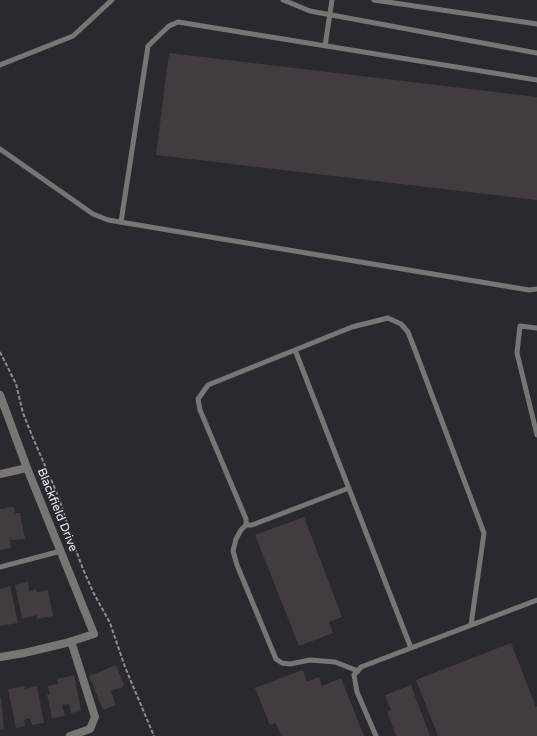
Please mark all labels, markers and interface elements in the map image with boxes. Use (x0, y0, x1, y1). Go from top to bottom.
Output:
street label: Blackfield Drive (34, 466, 80, 554)

